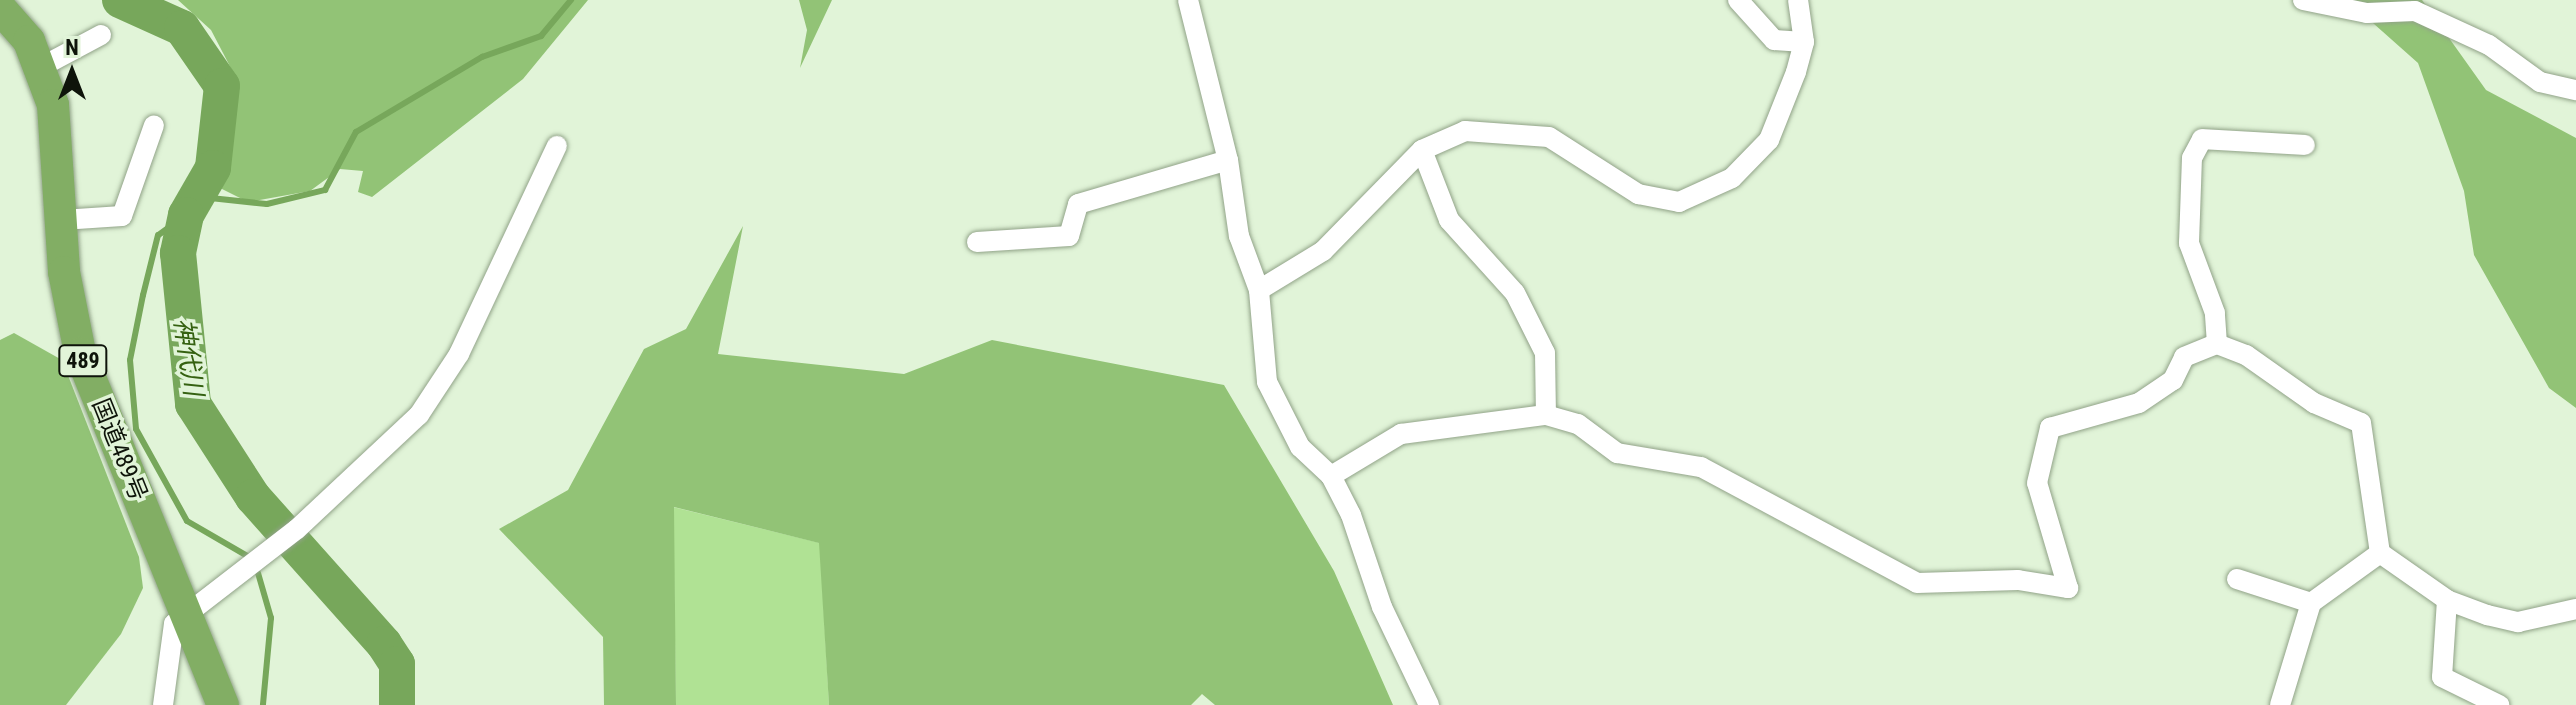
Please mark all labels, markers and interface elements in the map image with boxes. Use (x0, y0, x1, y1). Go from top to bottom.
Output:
north arrow (32, 32, 112, 112)
text: N (65, 35, 79, 60)
water label: 神代川 (167, 316, 209, 398)
road number: 489 (57, 343, 109, 379)
street label: 国道489号 (86, 395, 152, 505)

